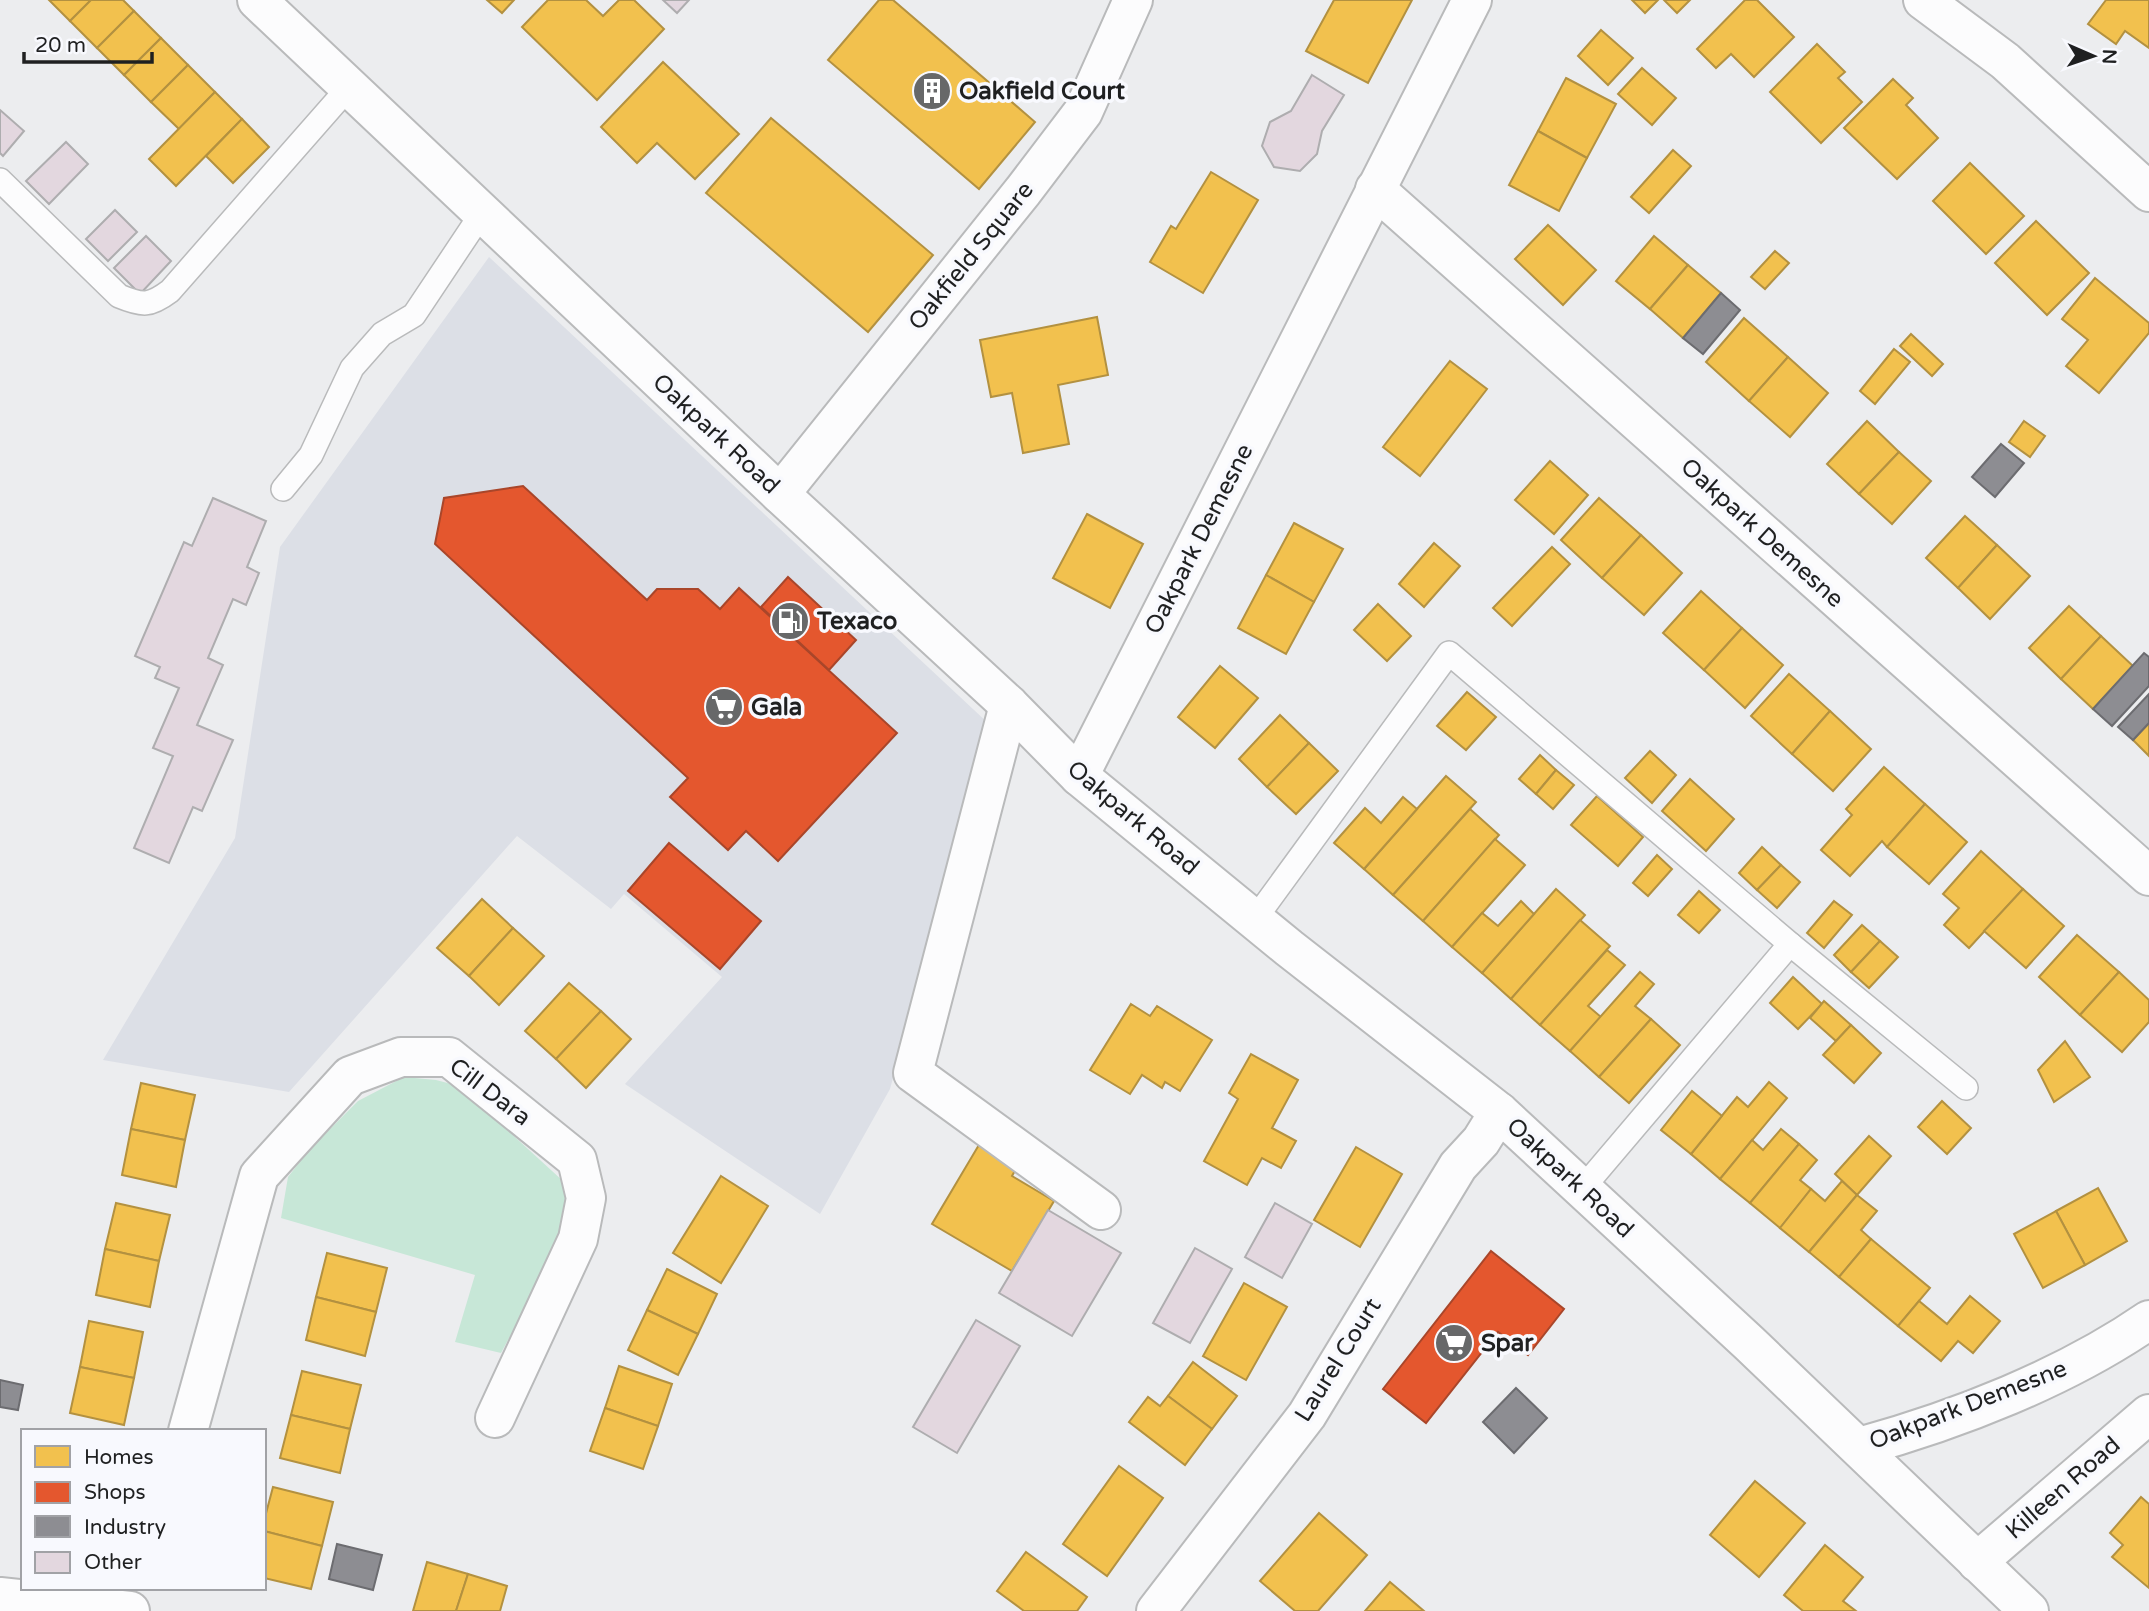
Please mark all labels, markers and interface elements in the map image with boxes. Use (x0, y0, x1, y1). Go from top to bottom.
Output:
scale bar (24, 21, 152, 65)
north arrow (2058, 21, 2128, 91)
text: 20 m (35, 33, 86, 58)
text: N (2098, 49, 2120, 65)
building icon: Oakfield Court (911, 70, 953, 112)
place label: Oakfield Court (959, 77, 1126, 106)
street label: Oakfield Square (902, 176, 1040, 336)
street label: Oakpark Road (646, 368, 786, 500)
street label: Oakpark Demesne (1139, 439, 1259, 639)
street label: Oakpark Demesne (1674, 452, 1850, 614)
fuel station icon: Texaco (769, 600, 811, 642)
place label: Texaco (816, 607, 897, 636)
supermarket icon: Gala (703, 686, 745, 728)
place label: Gala (751, 693, 802, 722)
street label: Oakpark Road (1061, 754, 1205, 882)
street label: Cill Dara (443, 1052, 537, 1132)
street label: Oakpark Road (1500, 1112, 1640, 1244)
street label: Laurel Court (1289, 1293, 1387, 1427)
supermarket icon: Spar (1433, 1322, 1475, 1364)
place label: Spar (1481, 1329, 1534, 1358)
street label: Oakpark Demesne (1865, 1354, 2071, 1456)
legend (21, 1429, 266, 1590)
street label: Killeen Road (2000, 1430, 2126, 1546)
text: Homes (84, 1445, 154, 1470)
text: Shops (84, 1480, 146, 1505)
text: Industry (84, 1515, 166, 1540)
text: Other (84, 1550, 142, 1575)

